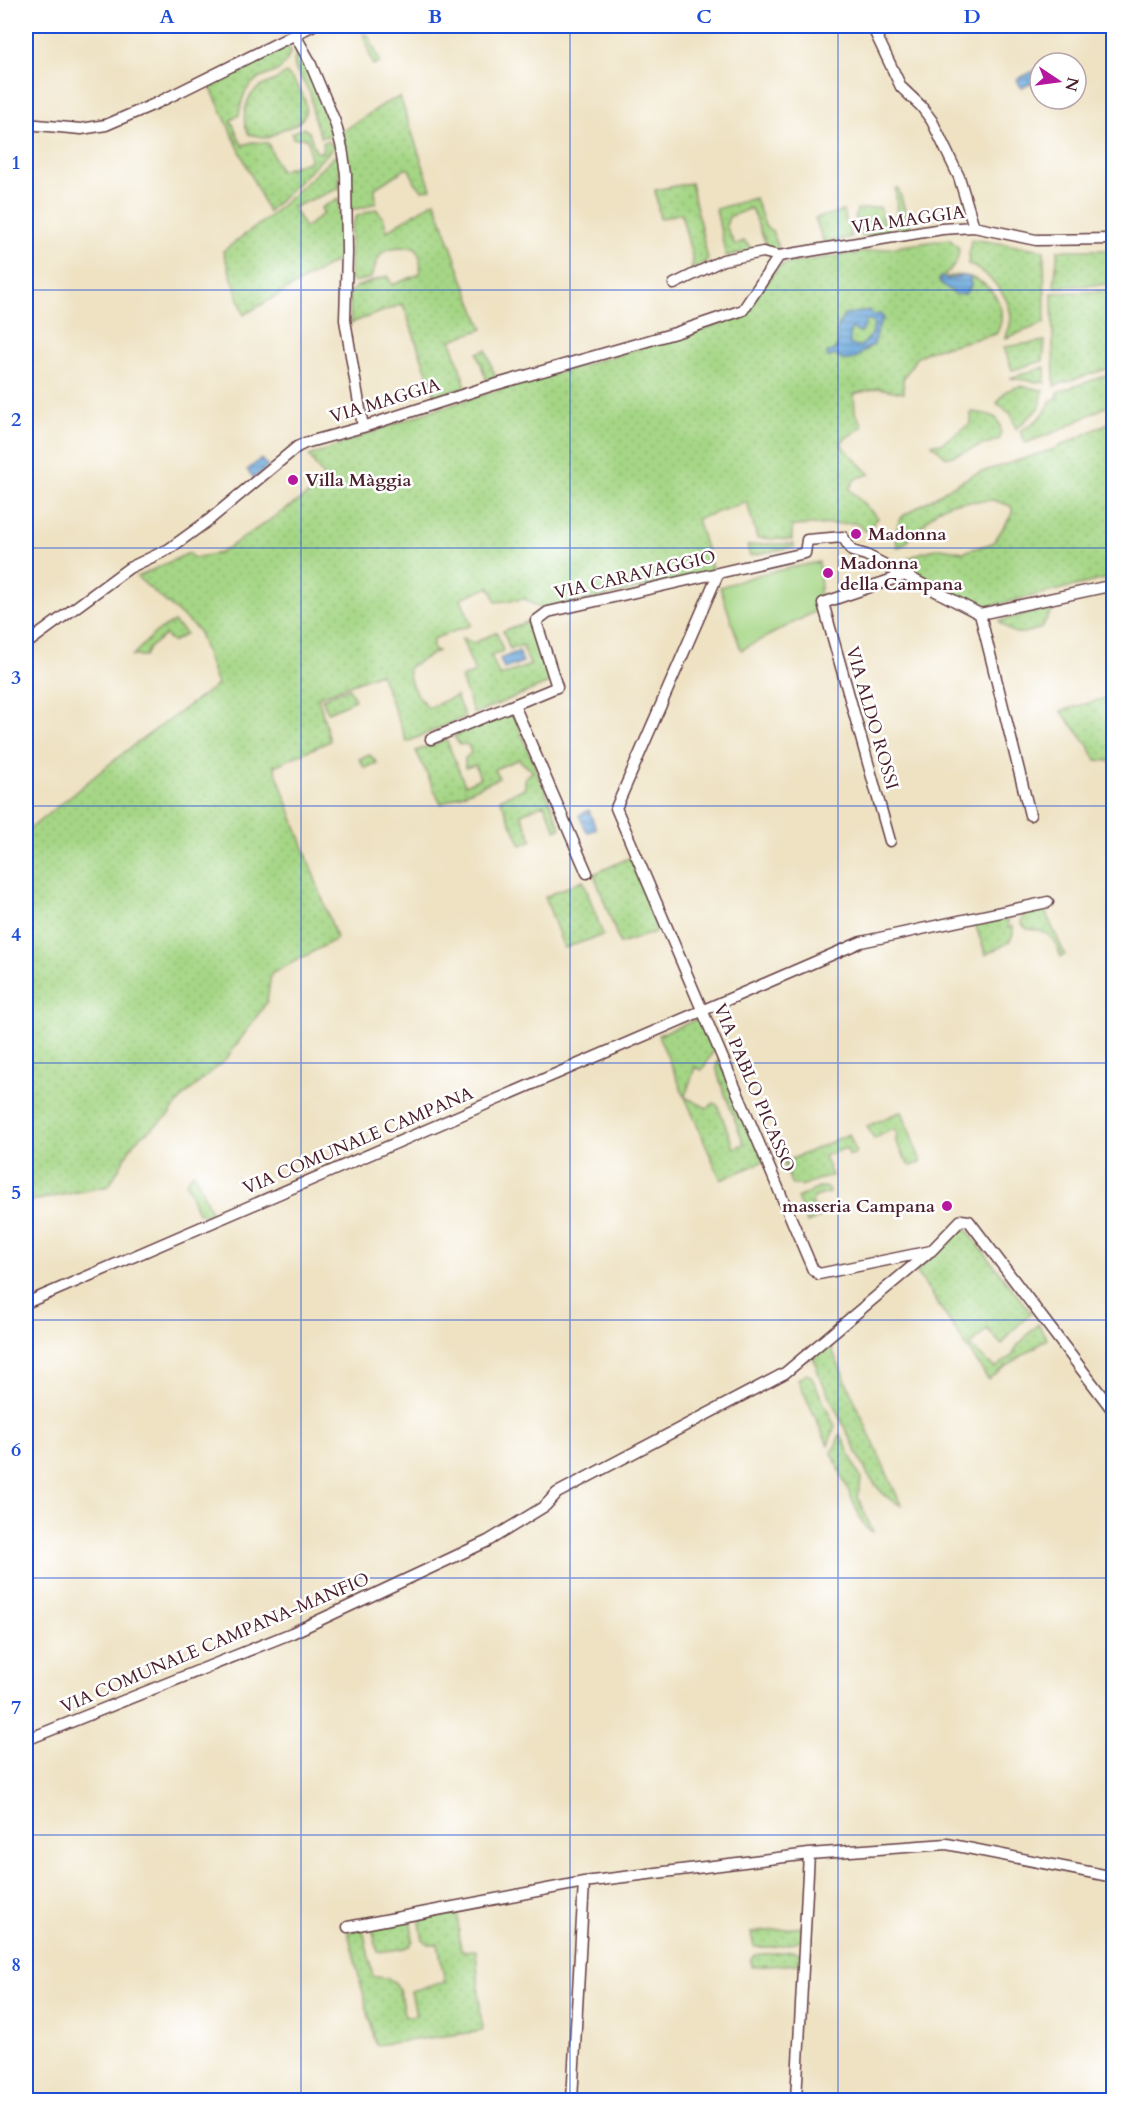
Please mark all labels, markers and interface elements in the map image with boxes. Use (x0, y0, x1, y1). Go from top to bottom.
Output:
text: A (159, 3, 175, 30)
text: B (428, 3, 442, 30)
text: C (696, 3, 712, 30)
text: D (963, 3, 981, 30)
north arrow (1028, 51, 1088, 111)
text: N (1059, 75, 1084, 93)
text: 1 (11, 149, 21, 176)
street label: VIA MAGGIA (850, 200, 966, 240)
street label: VIA MAGGIA (327, 372, 443, 430)
text: 2 (11, 406, 21, 433)
place label: Villa Màggia (305, 468, 411, 493)
marker: Villa Màggia (286, 473, 300, 487)
place label: Madonna (868, 522, 946, 547)
marker: Madonna (849, 527, 863, 541)
street label: VIA CARAVAGGIO (552, 544, 718, 606)
place label: Madonna della Campana (840, 551, 963, 597)
marker: Madonna della Campana (821, 566, 835, 580)
street label: VIA ALDO ROSSI (840, 643, 904, 793)
text: 3 (11, 664, 21, 691)
text: 4 (11, 921, 21, 948)
street label: VIA PABLO PICASSO (707, 1000, 801, 1176)
street label: VIA COMUNALE CAMPANA (239, 1081, 477, 1201)
text: 5 (11, 1179, 21, 1206)
place label: masseria Campana (782, 1194, 935, 1219)
marker: masseria Campana (940, 1199, 954, 1213)
text: 6 (11, 1436, 21, 1463)
street label: VIA COMUNALE CAMPANA-MANFIO (57, 1566, 373, 1720)
text: 7 (11, 1694, 21, 1721)
text: 8 (11, 1951, 21, 1978)

